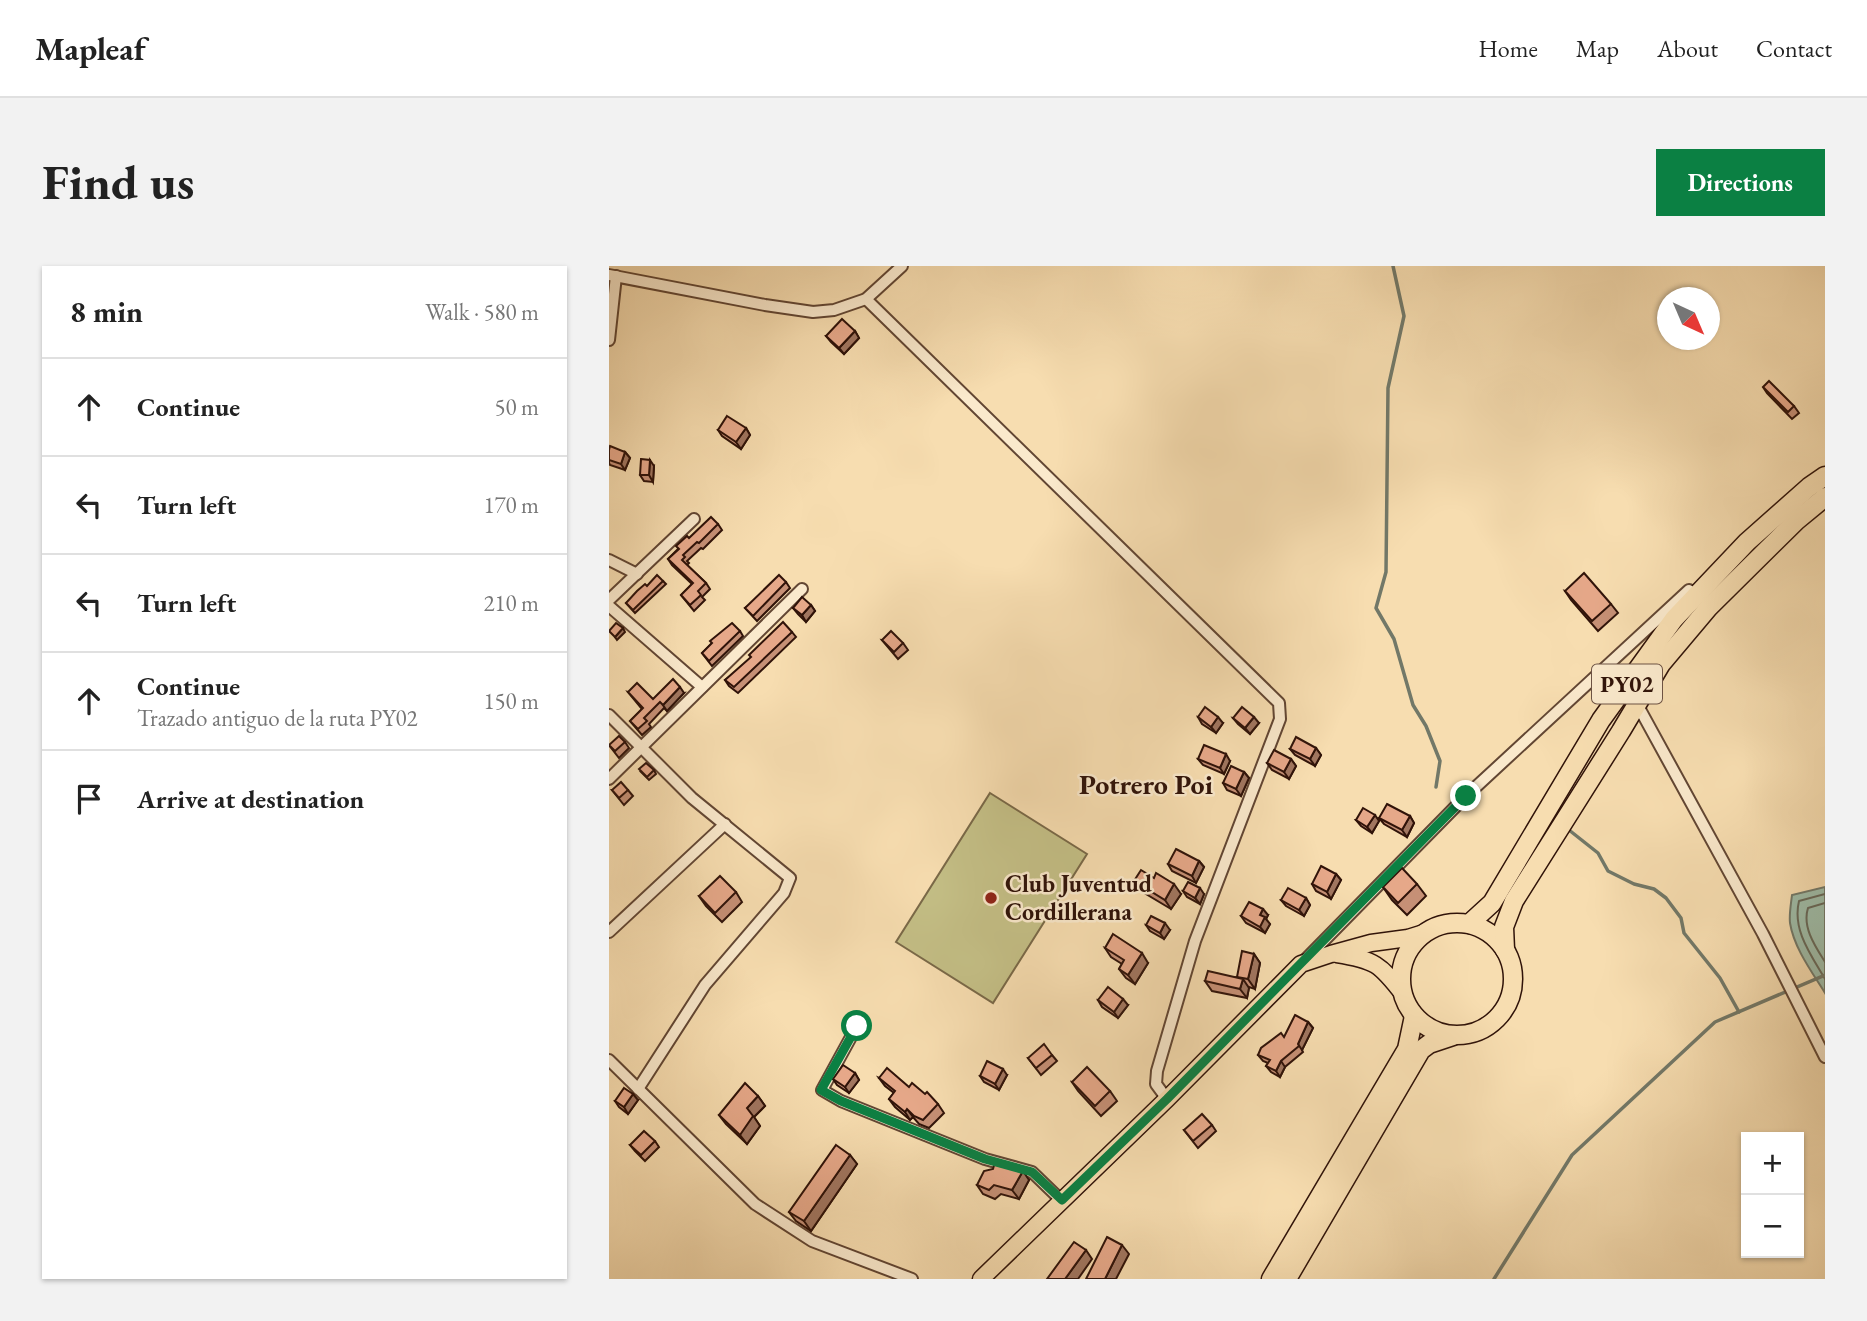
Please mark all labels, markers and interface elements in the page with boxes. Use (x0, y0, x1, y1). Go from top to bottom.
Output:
text: Mapleaf (35, 27, 146, 70)
text: Home (1478, 33, 1538, 64)
text: Map (1576, 33, 1619, 64)
text: About (1657, 33, 1718, 64)
text: Contact (1756, 33, 1832, 64)
button: Directions (1656, 149, 1825, 216)
text: Find us (42, 150, 194, 214)
north arrow (1657, 287, 1720, 350)
text: 8 min (70, 292, 143, 331)
text: Walk · 580 m (425, 297, 539, 327)
icon: ahead (70, 388, 108, 426)
text: Continue (137, 390, 240, 424)
text: 50 m (494, 392, 539, 422)
icon: left (70, 486, 108, 524)
text: Turn left (137, 488, 236, 522)
text: 170 m (483, 490, 539, 520)
icon: left (70, 584, 108, 622)
text: Turn left (137, 586, 236, 620)
text: 210 m (483, 588, 539, 618)
road number: PY02 (1592, 664, 1662, 704)
text: Continue (137, 669, 240, 703)
icon: ahead (70, 682, 108, 720)
text: 150 m (483, 686, 539, 716)
text: Trazado antiguo de la ruta PY02 (137, 703, 418, 733)
district label: Potrero Poi (1079, 766, 1213, 802)
icon: arrive (70, 780, 108, 818)
route end (1450, 780, 1481, 811)
text: Arrive at destination (137, 782, 364, 816)
place label: Club Juventud Cordillerana (1005, 868, 1153, 927)
marker: Club Juventud Cordillerana (983, 890, 999, 906)
route start (841, 1010, 872, 1041)
map controls (1741, 1132, 1804, 1258)
button: + (1741, 1132, 1804, 1195)
button: − (1741, 1195, 1804, 1258)

